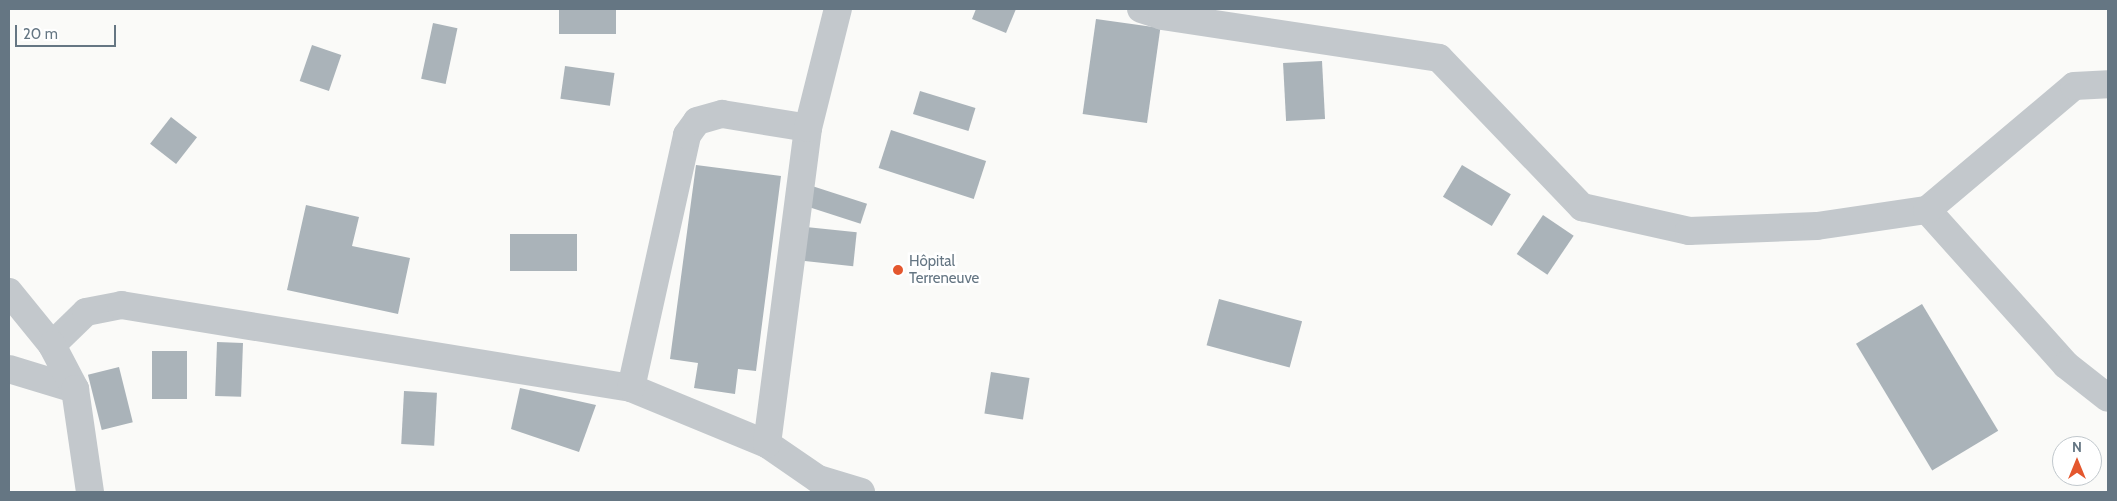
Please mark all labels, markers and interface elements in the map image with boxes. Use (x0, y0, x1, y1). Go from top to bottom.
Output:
scale bar (18, 15, 119, 47)
text: 20 m (23, 25, 58, 43)
place label: Hôpital Terreneuve (909, 252, 979, 287)
marker: Hôpital Terreneuve (891, 263, 905, 277)
north arrow (2052, 436, 2102, 486)
text: N (2072, 438, 2082, 456)

